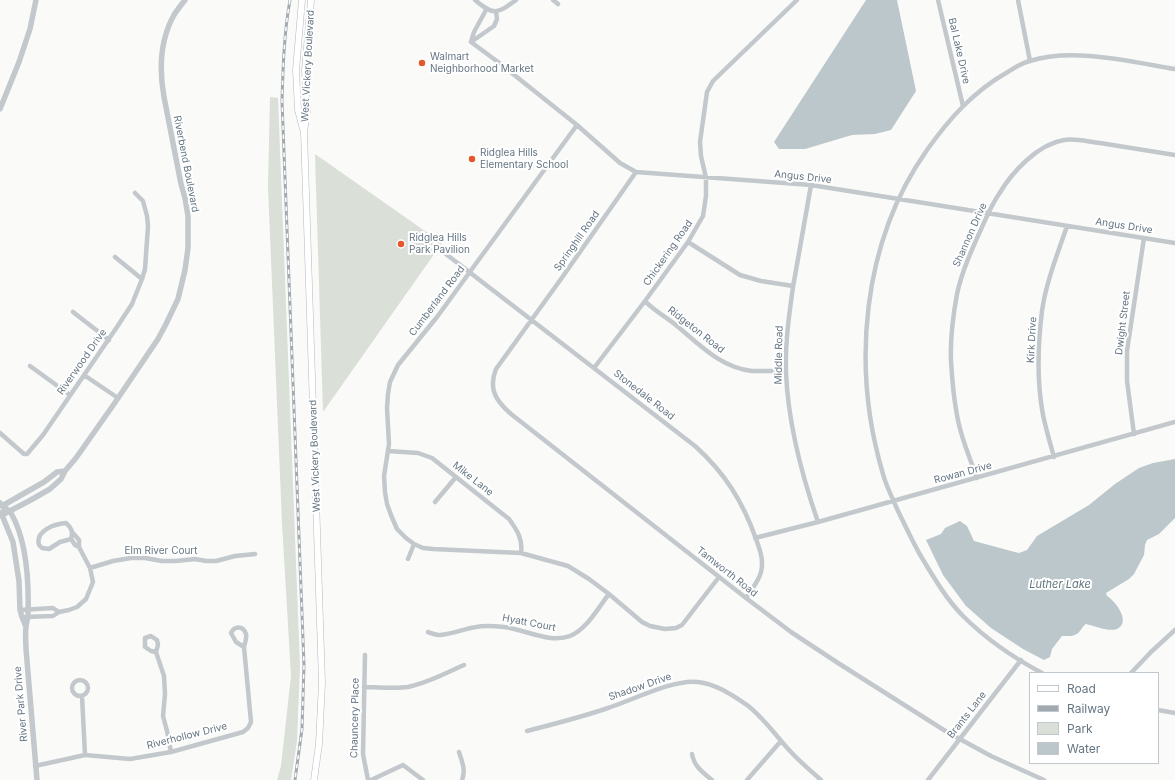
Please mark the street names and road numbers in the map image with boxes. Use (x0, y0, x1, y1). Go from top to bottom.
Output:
street label: West Vickery Boulevard (299, 10, 317, 122)
street label: Bal Lake Drive (946, 17, 972, 85)
street label: Riverbend Boulevard (171, 115, 201, 213)
street label: Angus Drive (774, 168, 832, 186)
street label: Shannon Drive (950, 201, 990, 269)
street label: Springhill Road (552, 208, 602, 274)
street label: Angus Drive (1095, 216, 1153, 236)
street label: Chickering Road (641, 218, 695, 288)
street label: Cumberland Road (407, 264, 467, 338)
street label: Dwight Street (1113, 290, 1133, 356)
street label: Ridgeton Road (665, 304, 727, 356)
street label: Kirk Drive (1025, 317, 1039, 363)
street label: Middle Road (772, 325, 786, 385)
street label: Riverwood Drive (55, 327, 109, 397)
street label: Stonedale Road (611, 367, 677, 423)
street label: West Vickery Boulevard (307, 400, 323, 512)
street label: Mike Lane (450, 459, 496, 499)
street label: Rowan Drive (933, 460, 993, 486)
street label: Tamworth Road (694, 544, 760, 600)
street label: Elm River Court (124, 545, 198, 557)
street label: Hyatt Court (501, 612, 557, 634)
street label: River Park Drive (12, 666, 30, 742)
street label: Shadow Drive (607, 671, 673, 703)
street label: Chauncery Place (348, 678, 362, 758)
street label: Brants Lane (945, 689, 989, 741)
street label: Riverhollow Drive (146, 720, 228, 752)

